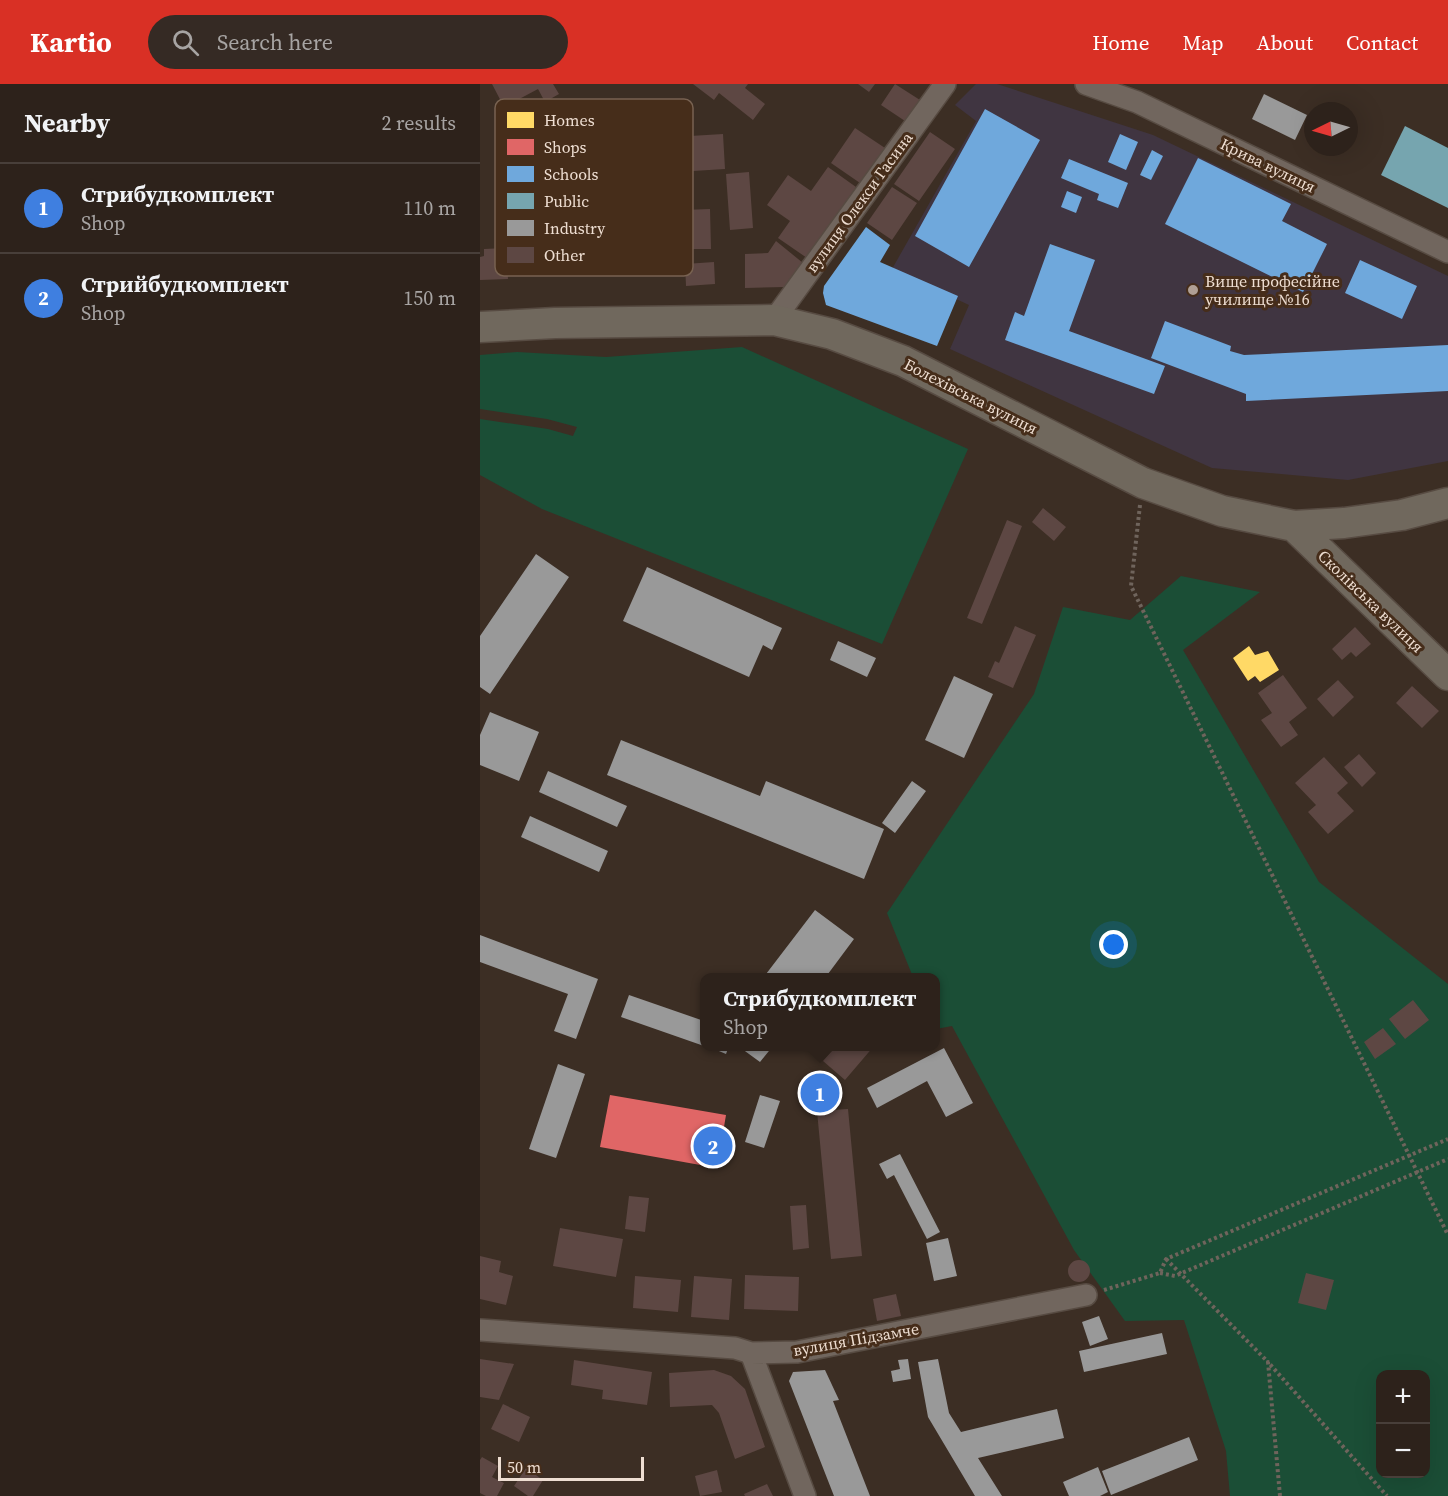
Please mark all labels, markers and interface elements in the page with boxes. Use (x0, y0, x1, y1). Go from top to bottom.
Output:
search box (148, 15, 568, 69)
text: Kartio (30, 23, 112, 61)
icon: search (169, 26, 202, 59)
text: Search here (217, 27, 333, 57)
text: Home (1092, 28, 1150, 57)
text: Map (1183, 28, 1224, 57)
text: About (1257, 28, 1313, 57)
text: Contact (1346, 28, 1418, 57)
legend (495, 99, 693, 276)
north arrow (1304, 102, 1358, 156)
text: Nearby (24, 105, 110, 141)
text: 2 results (381, 109, 456, 137)
text: Homes (544, 109, 595, 131)
street label: вулиця Олекси Гасина (801, 127, 918, 277)
street label: Крива вулиця (1217, 132, 1319, 198)
text: Shops (544, 136, 587, 158)
text: Schools (544, 163, 599, 185)
text: Стрибудкомплект (81, 179, 274, 209)
text: Public (544, 190, 589, 212)
text: 1 (38, 194, 49, 222)
text: 110 m (403, 194, 456, 222)
text: Shop (81, 209, 126, 237)
text: Industry (544, 217, 606, 239)
text: Other (544, 244, 585, 266)
text: Стрийбудкомплект (81, 269, 289, 299)
place label: Вище професійне училище №16 (1205, 270, 1340, 310)
marker: Вище професійне училище №16 (1186, 283, 1200, 297)
text: 2 (38, 284, 49, 312)
text: 150 m (403, 284, 456, 312)
text: Shop (81, 299, 126, 327)
street label: Болехівська вулиця (900, 353, 1042, 439)
street label: Сколівська вулиця (1313, 545, 1429, 657)
your location (1099, 930, 1128, 959)
popup (700, 973, 940, 1051)
text: Стрибудкомплект (723, 983, 917, 1013)
text: Shop (723, 1013, 768, 1041)
pin: 1 (800, 1070, 840, 1116)
pin: 2 (694, 1124, 732, 1168)
street label: вулиця Підзамче (791, 1317, 921, 1361)
map controls (1376, 1370, 1430, 1478)
button: + (1376, 1370, 1430, 1424)
button: − (1376, 1424, 1430, 1478)
scale bar (498, 1454, 644, 1482)
text: 50 m (507, 1456, 541, 1478)

